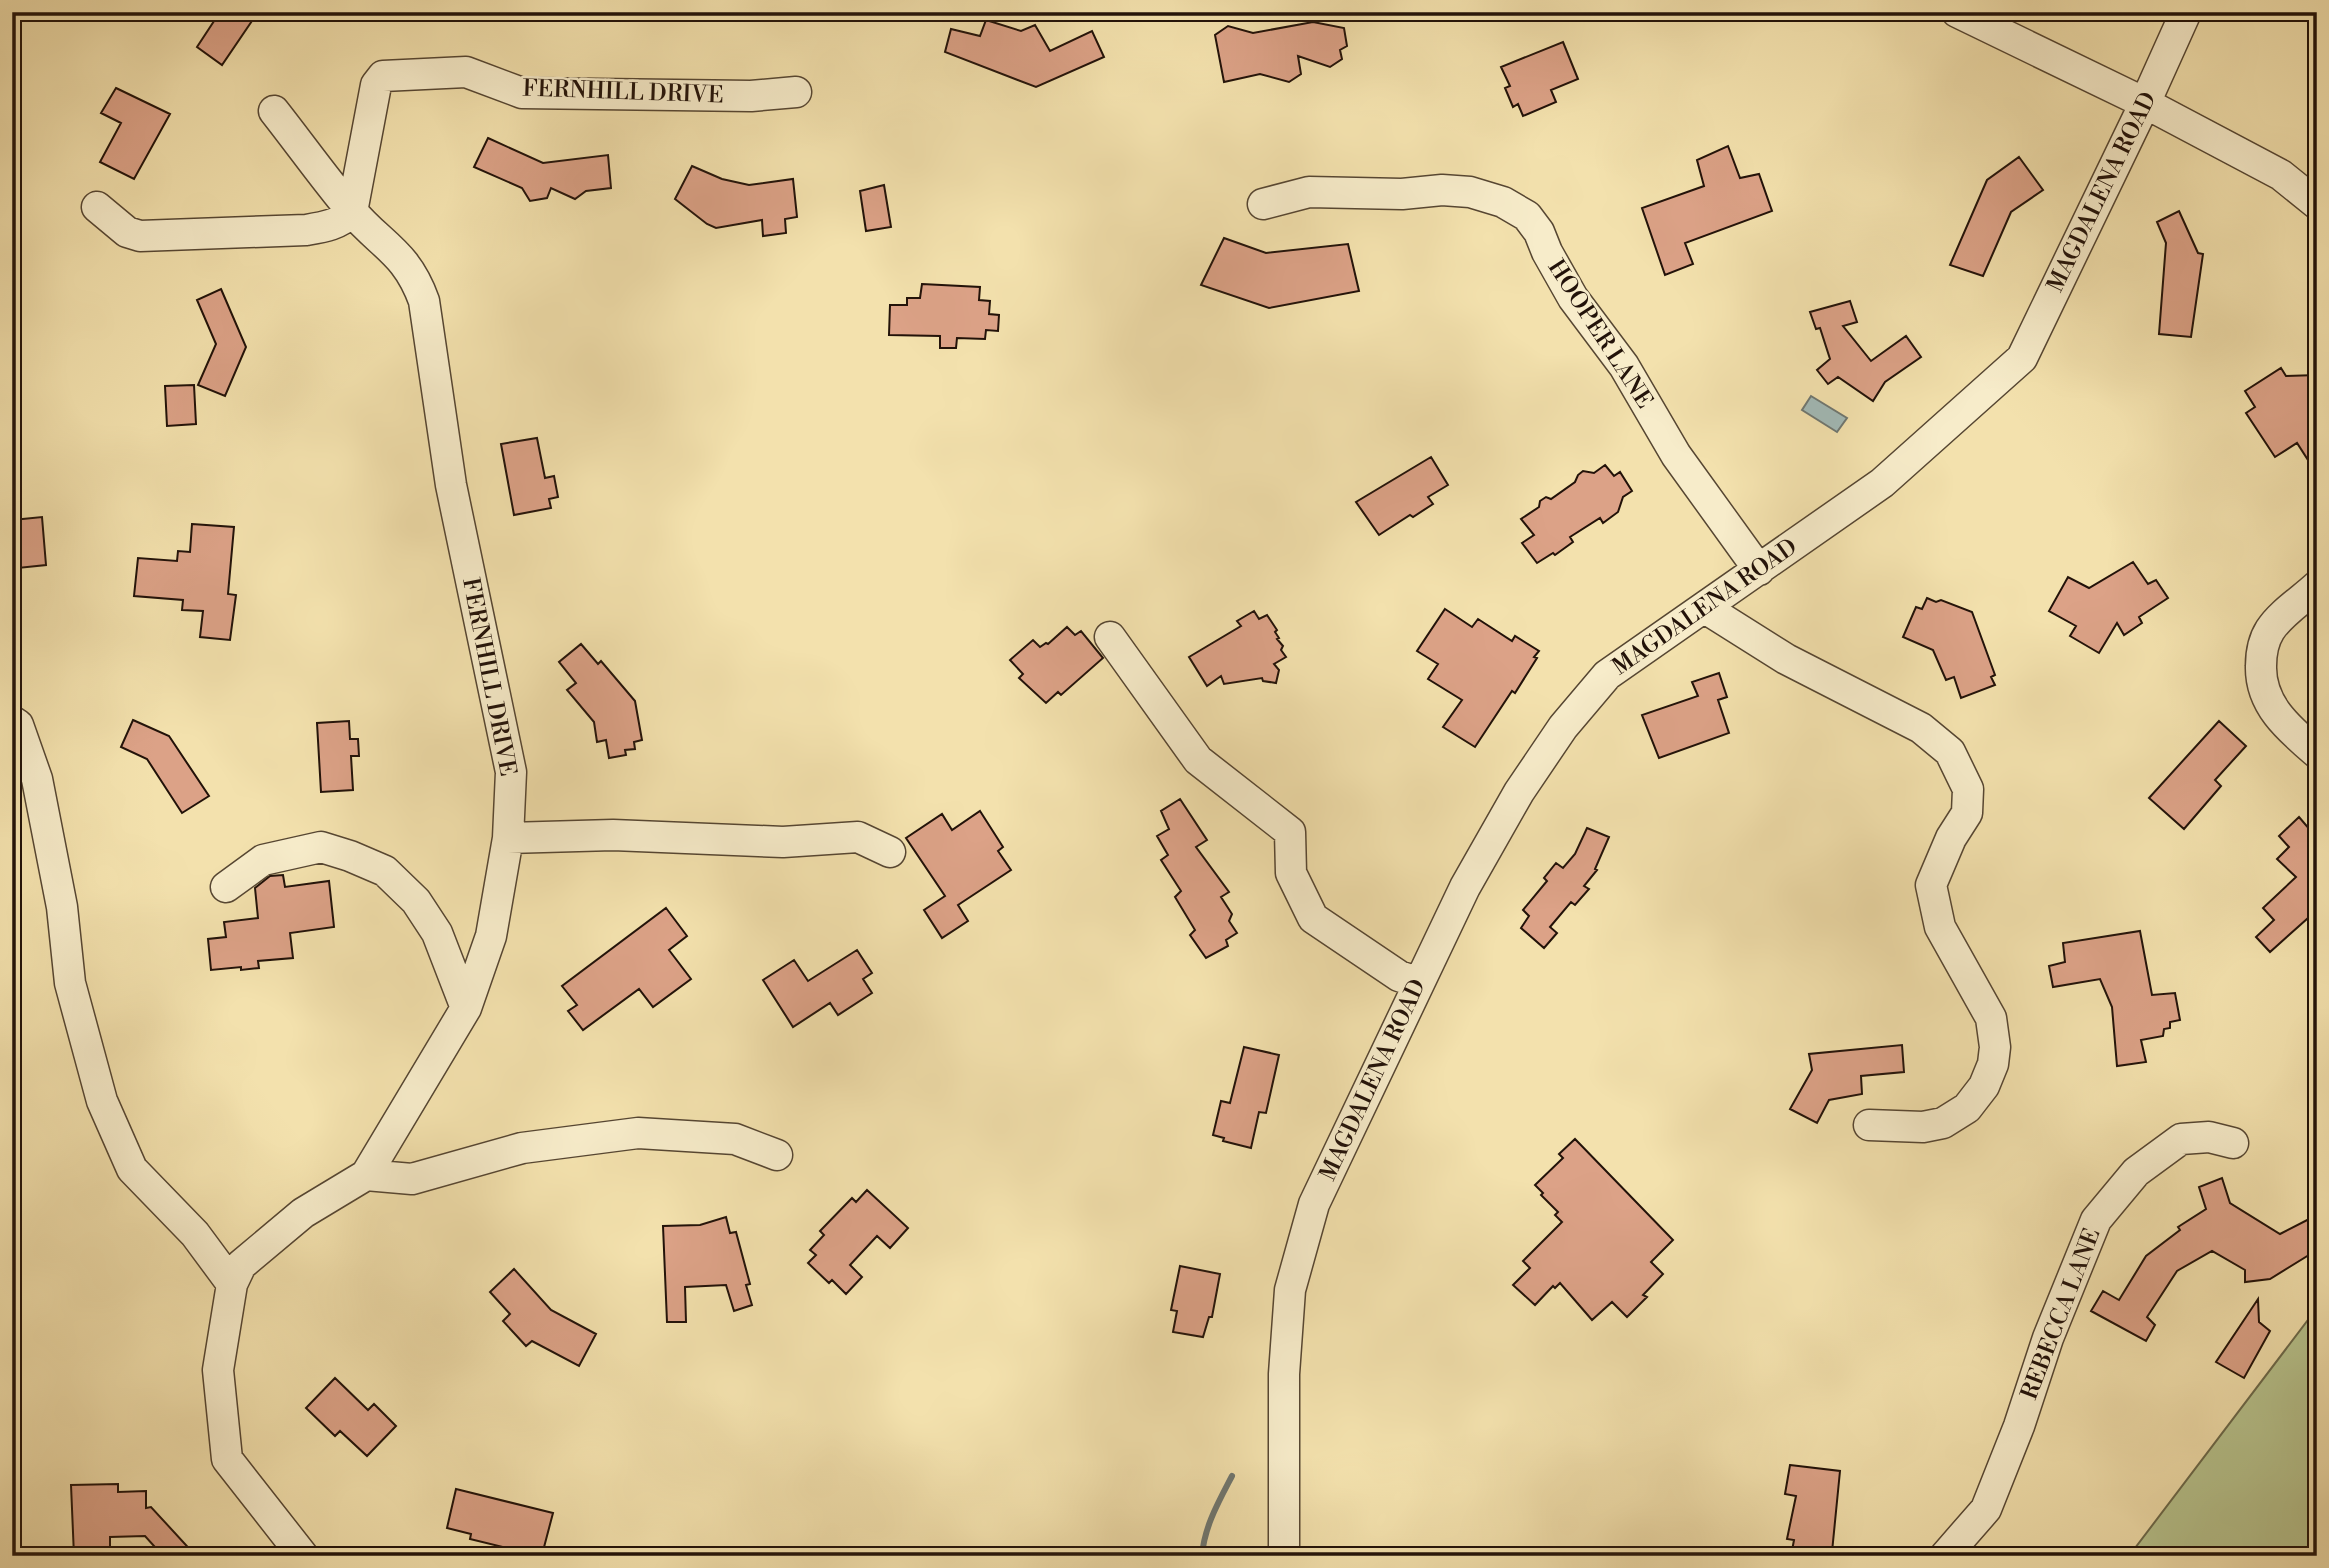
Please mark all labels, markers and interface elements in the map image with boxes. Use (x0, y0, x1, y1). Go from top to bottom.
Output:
street label: FERNHILL DRIVE (522, 74, 724, 110)
street label: MAGDALENA ROAD (2041, 87, 2163, 297)
street label: HOOPER LANE (1542, 254, 1658, 414)
street label: MAGDALENA ROAD (1607, 533, 1803, 681)
street label: FERNHILL DRIVE (456, 576, 522, 778)
street label: MAGDALENA ROAD (1314, 975, 1432, 1185)
street label: REBECCA LANE (2015, 1224, 2107, 1404)

